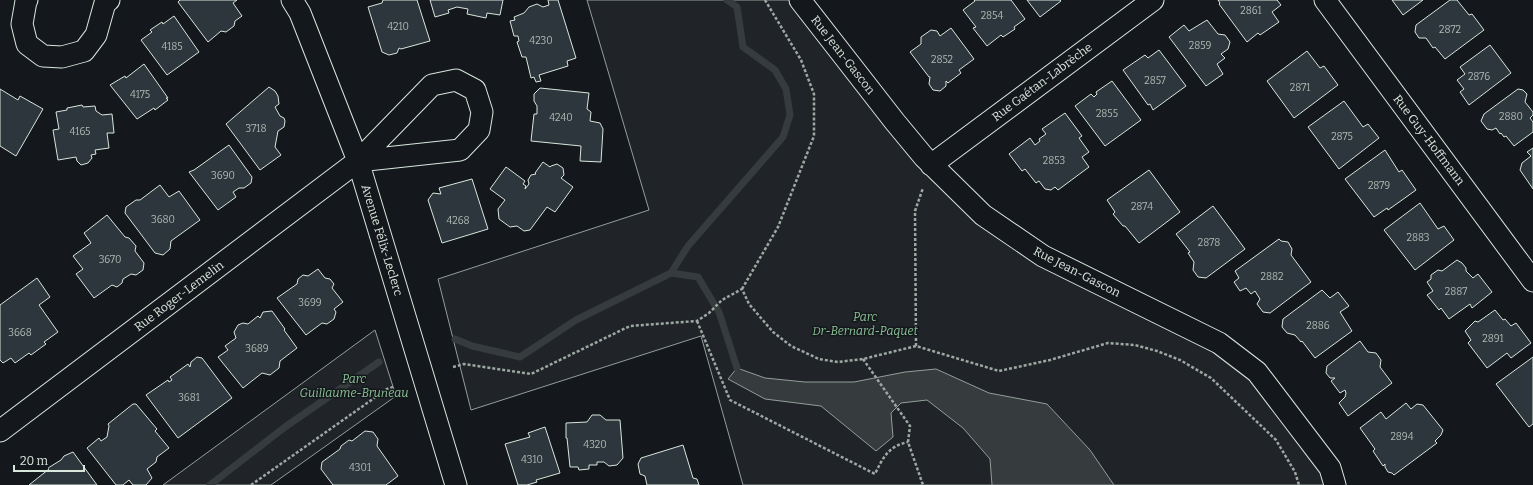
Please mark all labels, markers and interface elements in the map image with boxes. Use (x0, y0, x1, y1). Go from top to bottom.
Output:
house number: 2861 (1240, 5, 1262, 17)
house number: 2854 (981, 10, 1003, 22)
street label: Rue Jean-Gascon (808, 13, 878, 97)
house number: 4210 (387, 21, 409, 33)
house number: 2872 (1439, 24, 1461, 36)
house number: 4230 (529, 35, 553, 47)
street label: Rue Gaétan-Labrèche (989, 40, 1095, 124)
house number: 2859 (1189, 40, 1211, 52)
house number: 4185 (161, 41, 183, 53)
house number: 2852 (931, 54, 953, 66)
house number: 2876 (1468, 71, 1490, 83)
house number: 2857 (1144, 75, 1166, 87)
house number: 2871 (1290, 82, 1310, 94)
house number: 4175 (130, 89, 150, 101)
street label: Rue Guy-Hoffmann (1390, 92, 1468, 188)
house number: 2855 (1096, 108, 1118, 120)
house number: 2880 (1499, 111, 1523, 123)
house number: 4240 (549, 112, 573, 124)
house number: 3718 (246, 123, 266, 135)
house number: 4165 (70, 126, 90, 138)
house number: 2875 (1331, 131, 1353, 143)
house number: 2853 (1043, 155, 1065, 167)
house number: 3690 (211, 170, 235, 182)
house number: 2879 (1368, 180, 1390, 192)
street label: Avenue Félix-Leclerc (358, 183, 406, 297)
house number: 2874 (1131, 201, 1153, 213)
house number: 3680 (151, 214, 175, 226)
house number: 4268 (446, 215, 470, 227)
house number: 2883 (1407, 232, 1430, 244)
house number: 2878 (1198, 237, 1220, 249)
street label: Rue Jean-Gascon (1031, 244, 1123, 300)
house number: 3670 (99, 254, 121, 266)
street label: Rue Roger-Lemelin (132, 258, 227, 334)
house number: 2882 (1261, 271, 1283, 283)
house number: 2887 (1445, 286, 1467, 298)
house number: 3699 (298, 297, 322, 309)
park label: Parc Dr-Bernard-Paquet (812, 310, 919, 338)
house number: 2886 (1306, 320, 1330, 332)
house number: 3668 (8, 327, 32, 339)
house number: 2891 (1482, 333, 1504, 345)
house number: 3689 (245, 343, 269, 355)
park label: Parc Guillaume-Bruneau (300, 372, 408, 400)
house number: 3681 (178, 392, 200, 404)
house number: 2894 (1390, 431, 1414, 443)
house number: 4320 (583, 439, 607, 451)
scale bar (14, 447, 84, 473)
text: 20 m (20, 454, 49, 468)
house number: 4310 (521, 454, 543, 466)
house number: 4301 (349, 462, 371, 474)

